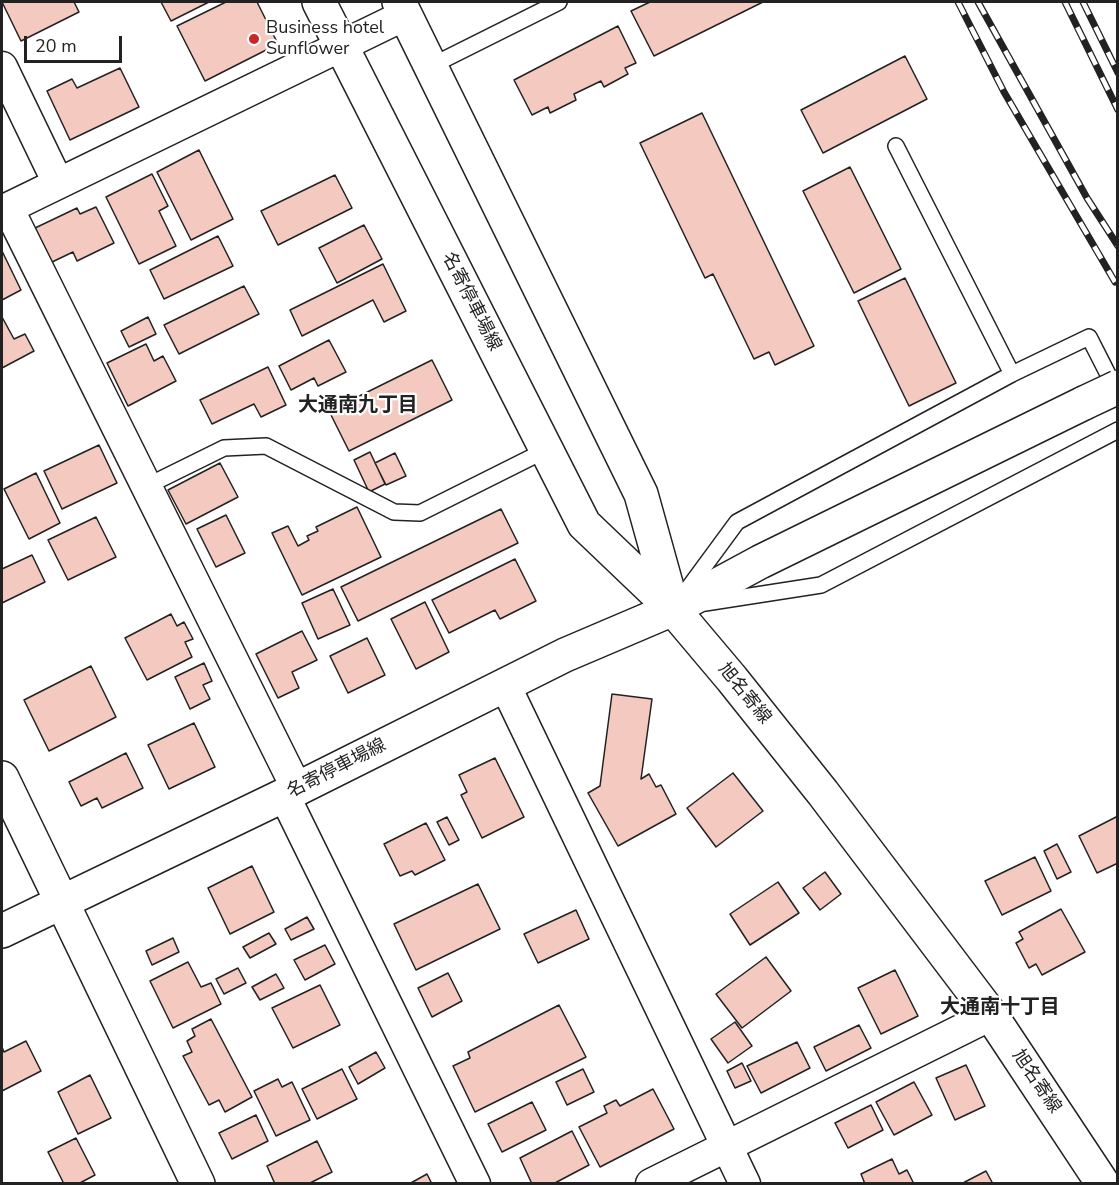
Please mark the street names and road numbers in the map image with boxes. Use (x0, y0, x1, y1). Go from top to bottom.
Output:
street label: 名寄停車場線 (437, 249, 505, 355)
street label: 旭名寄線 (713, 659, 775, 729)
street label: 名寄停車場線 (284, 735, 390, 803)
street label: 旭名寄線 (1007, 1046, 1065, 1118)

